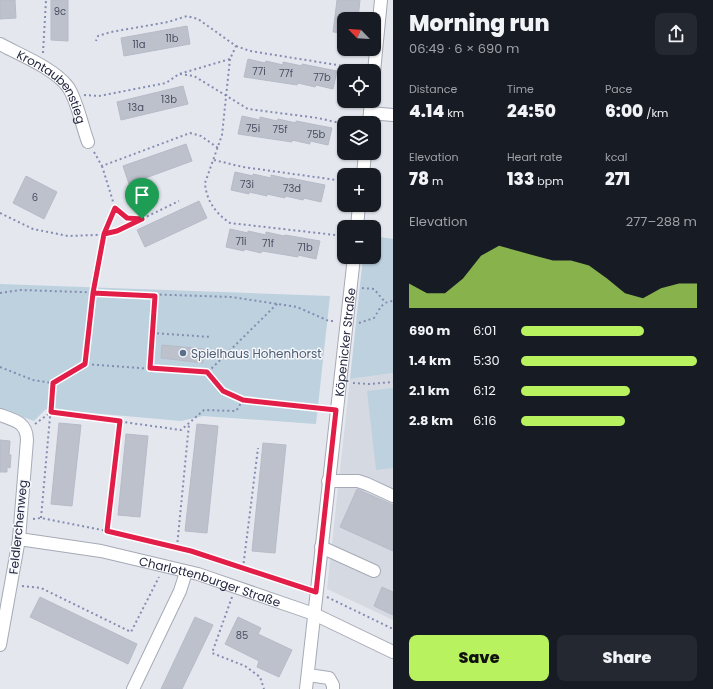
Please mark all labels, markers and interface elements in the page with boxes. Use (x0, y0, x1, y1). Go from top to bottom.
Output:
house number: 9c (54, 4, 66, 19)
text: Morning run (409, 8, 550, 39)
north arrow (337, 12, 381, 56)
map controls (337, 12, 381, 264)
button: share (655, 13, 697, 55)
house number: 11b (165, 31, 179, 46)
house number: 11a (132, 37, 146, 52)
text: 06:49 · 6 × 690 m (409, 39, 519, 58)
street label: Krontaubenstieg (14, 45, 90, 125)
house number: 77i (252, 64, 266, 79)
button: locate (337, 64, 381, 108)
house number: 77f (279, 66, 293, 81)
house number: 77b (313, 70, 331, 85)
text: Distance (409, 81, 457, 97)
text: Time (507, 81, 534, 97)
text: Pace (605, 81, 632, 97)
house number: 13b (161, 92, 177, 107)
text: 4.14 (409, 99, 444, 123)
text: 24:50 (507, 99, 556, 123)
text: 6:00 (605, 99, 643, 123)
house number: 13a (128, 100, 144, 115)
text: km (444, 105, 464, 121)
text: /km (643, 105, 668, 121)
button: layers (337, 116, 381, 160)
house number: 75i (246, 121, 260, 136)
house number: 75f (272, 122, 288, 137)
house number: 75b (307, 127, 325, 142)
text: Elevation (409, 149, 459, 165)
text: Heart rate (507, 149, 562, 165)
text: kcal (605, 149, 627, 165)
text: 78 (409, 167, 429, 191)
text: 133 (507, 167, 534, 191)
text: 271 (605, 167, 630, 191)
button: + (337, 168, 381, 212)
text: m (429, 173, 443, 189)
text: bpm (534, 173, 563, 189)
house number: 73i (240, 177, 254, 192)
pin (125, 178, 159, 219)
house number: 73d (283, 181, 301, 196)
icon: arrive (131, 184, 153, 206)
house number: 6 (32, 190, 38, 205)
text: Elevation (409, 212, 468, 231)
text: 277–288 m (626, 212, 697, 231)
button: − (337, 220, 381, 264)
house number: 71i (235, 234, 247, 249)
house number: 71f (262, 236, 274, 251)
house number: 71b (297, 240, 313, 255)
street label: Köpenicker Straße (330, 287, 359, 397)
text: 690 m (409, 321, 450, 340)
text: 6:01 (473, 321, 496, 340)
place label: Spielhaus Hohenhorst (191, 345, 322, 362)
marker: Spielhaus Hohenhorst (178, 348, 188, 358)
text: 1.4 km (409, 351, 451, 370)
text: 5:30 (473, 351, 500, 370)
text: 2.1 km (409, 381, 450, 400)
text: 6:12 (473, 381, 496, 400)
text: 2.8 km (409, 411, 453, 430)
text: 6:16 (473, 411, 496, 430)
street label: Feldlerchenweg (5, 479, 31, 575)
street label: Charlottenburger Straße (137, 552, 283, 610)
house number: 85 (236, 628, 248, 643)
button: Save (409, 635, 549, 681)
button: Share (557, 635, 697, 681)

